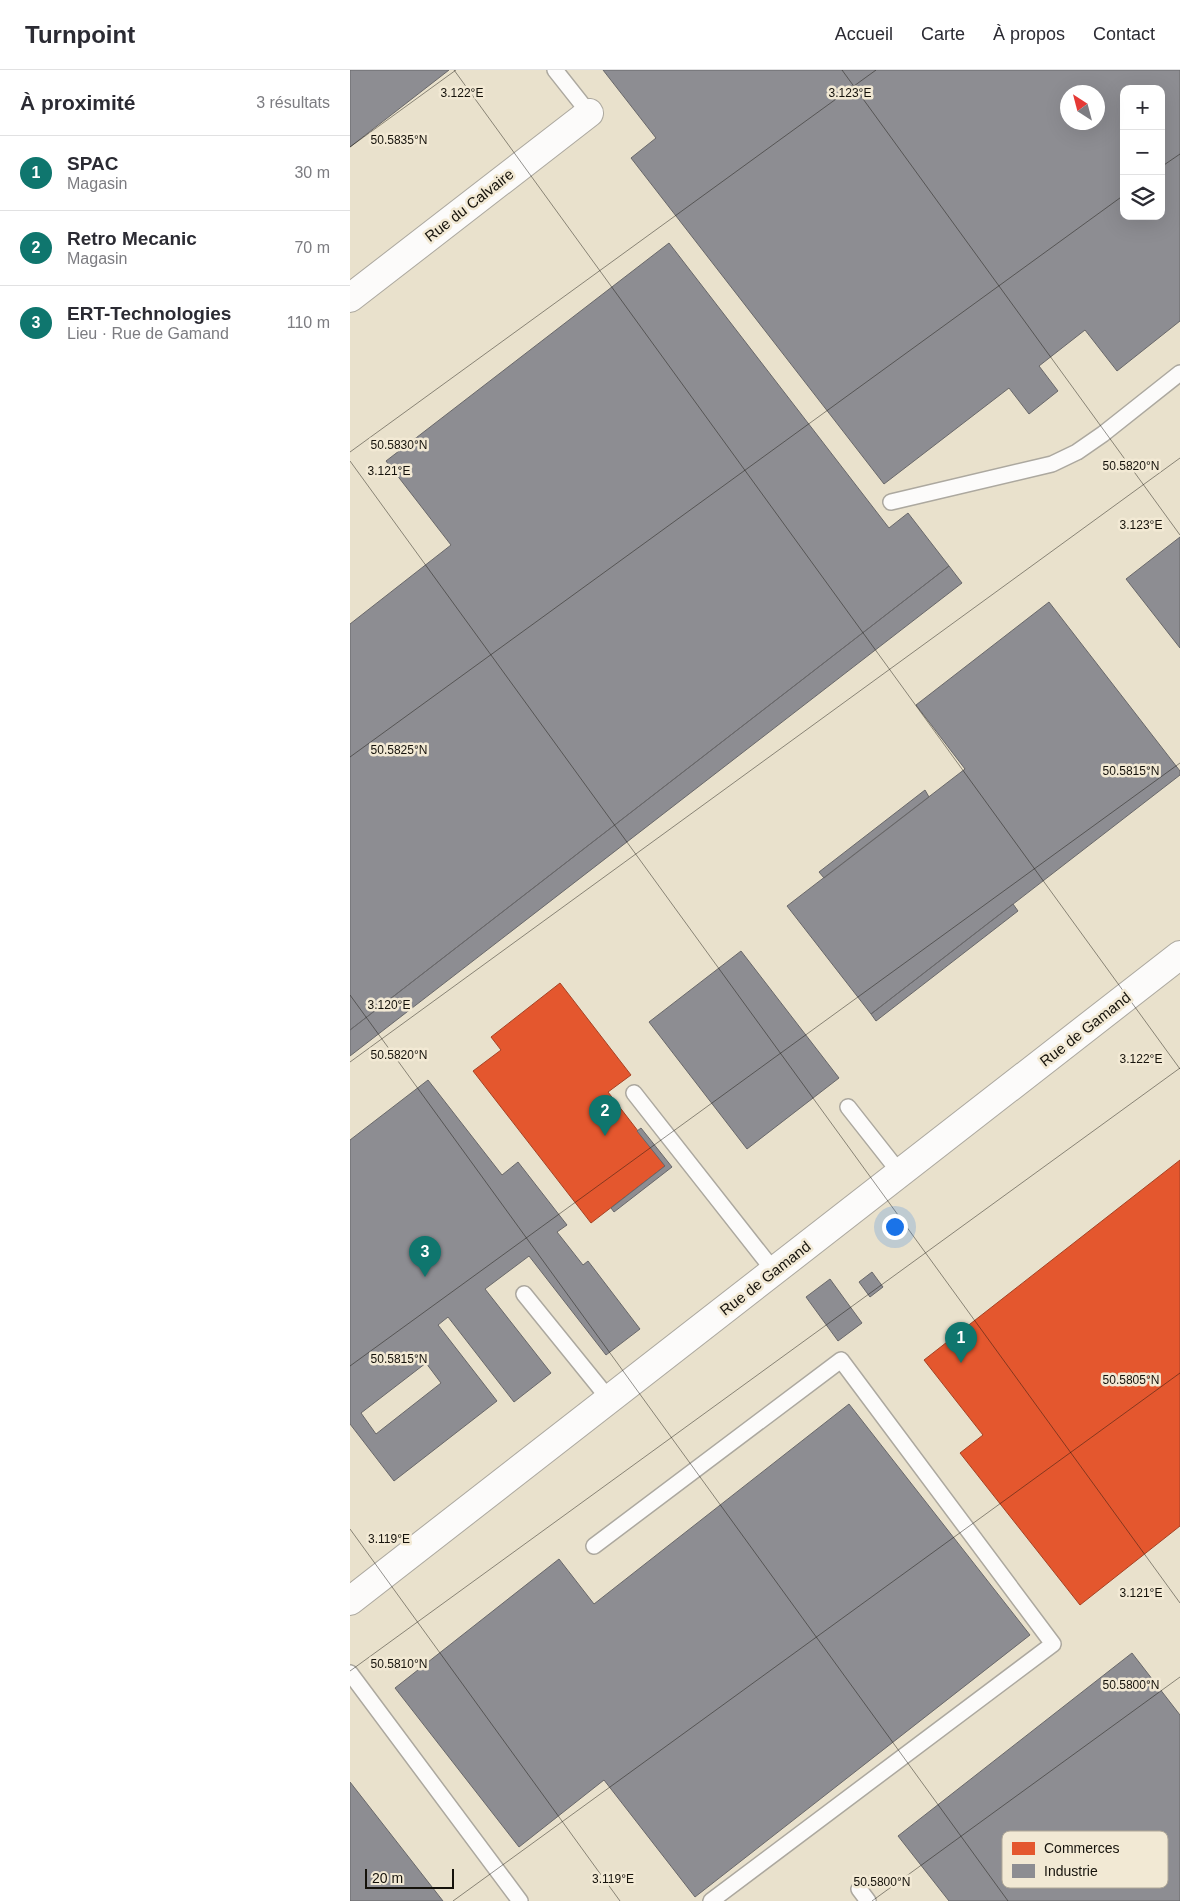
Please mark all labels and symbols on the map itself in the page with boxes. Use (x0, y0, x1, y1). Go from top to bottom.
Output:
north arrow (1060, 85, 1105, 130)
text: 3.122°E (441, 86, 483, 100)
text: 3.123°E (829, 86, 871, 100)
text: 50.5835°N (371, 133, 427, 147)
street label: Rue du Calvaire (421, 165, 517, 245)
text: 50.5830°N (371, 438, 427, 452)
text: 50.5820°N (1103, 459, 1159, 473)
text: 3.121°E (368, 464, 410, 478)
text: 3.123°E (1120, 518, 1162, 532)
text: 50.5825°N (371, 743, 427, 757)
text: 50.5815°N (1103, 764, 1159, 778)
street label: Rue de Gamand (1036, 988, 1134, 1070)
text: 3.120°E (368, 998, 410, 1012)
text: 50.5820°N (371, 1048, 427, 1062)
text: 3.122°E (1120, 1052, 1162, 1066)
pin: 2 (589, 1095, 621, 1136)
your location (882, 1214, 908, 1240)
pin: 3 (409, 1236, 441, 1277)
street label: Rue de Gamand (716, 1237, 814, 1319)
pin: 1 (945, 1322, 977, 1363)
text: 50.5815°N (371, 1352, 427, 1366)
text: 50.5805°N (1103, 1373, 1159, 1387)
text: 3.119°E (368, 1532, 410, 1546)
text: 3.121°E (1120, 1586, 1162, 1600)
text: 50.5810°N (371, 1657, 427, 1671)
text: 50.5800°N (1103, 1678, 1159, 1692)
legend (1002, 1831, 1168, 1888)
text: Commerces (1044, 1840, 1119, 1856)
text: Industrie (1044, 1863, 1098, 1879)
scale bar (365, 1866, 454, 1889)
text: 3.119°E (592, 1872, 634, 1886)
text: 50.5800°N (854, 1875, 910, 1889)

